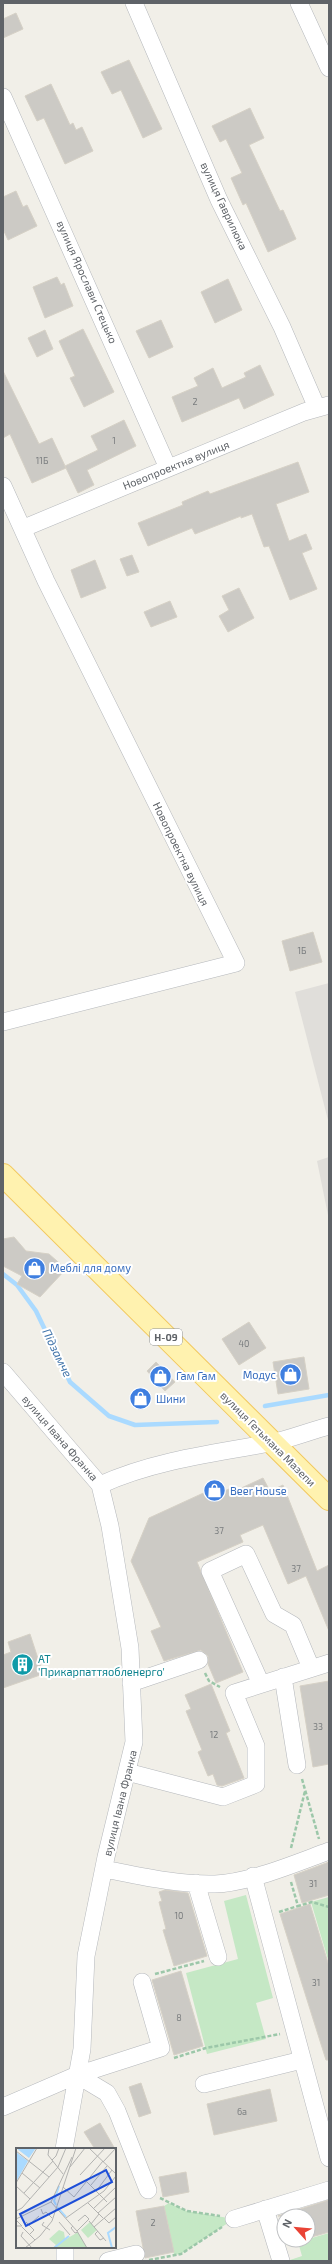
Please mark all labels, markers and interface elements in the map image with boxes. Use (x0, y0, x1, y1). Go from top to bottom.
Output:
street label: вулиця Гаврилюка (197, 160, 251, 252)
street label: вулиця Ярослави Стецько (54, 218, 120, 346)
house number: 2 (192, 396, 198, 407)
house number: 1 (112, 435, 116, 446)
street label: Новопроектна вулиця (121, 437, 231, 493)
house number: 11Б (36, 455, 48, 466)
street label: Новопроектна вулиця (150, 800, 212, 908)
house number: 1Б (298, 945, 306, 956)
shop icon: Меблі для дому (22, 1255, 48, 1281)
place label: Меблі для дому (50, 1261, 131, 1275)
water label: Підзамче (40, 1326, 76, 1380)
road number: Н-09 (150, 1329, 182, 1345)
house number: 40 (239, 1338, 249, 1349)
shop icon: Модус (278, 1362, 304, 1388)
shop icon: Гам Гам (148, 1363, 174, 1389)
place label: Модус (243, 1368, 276, 1382)
place label: Гам Гам (176, 1369, 216, 1382)
shop icon: Шини (128, 1386, 154, 1412)
street label: вулиця Гетьмана Мазепи (217, 1388, 319, 1490)
street label: вулиця Івана Франка (19, 1392, 101, 1484)
place label: Шини (156, 1392, 186, 1405)
shop icon: Beer House (201, 1478, 227, 1504)
place label: Beer House (230, 1484, 287, 1497)
house number: 37 (214, 1525, 224, 1536)
house number: 37 (291, 1563, 301, 1574)
building icon: АТ 'Прикарпаттяобленерго' (9, 1652, 35, 1678)
place label: АТ 'Прикарпаттяобленерго' (38, 1652, 165, 1678)
house number: 33 (313, 1721, 323, 1732)
house number: 12 (210, 1729, 218, 1740)
street label: вулиця Івана Франка (100, 1748, 140, 1858)
house number: 31 (309, 1878, 317, 1889)
house number: 10 (174, 1910, 184, 1921)
house number: 31 (312, 1977, 320, 1988)
house number: 8 (176, 2012, 182, 2023)
house number: 6а (237, 2106, 247, 2117)
inset map (16, 2148, 116, 2248)
north arrow (276, 2208, 316, 2248)
house number: 2 (150, 2217, 156, 2228)
text: N (279, 2217, 294, 2230)

